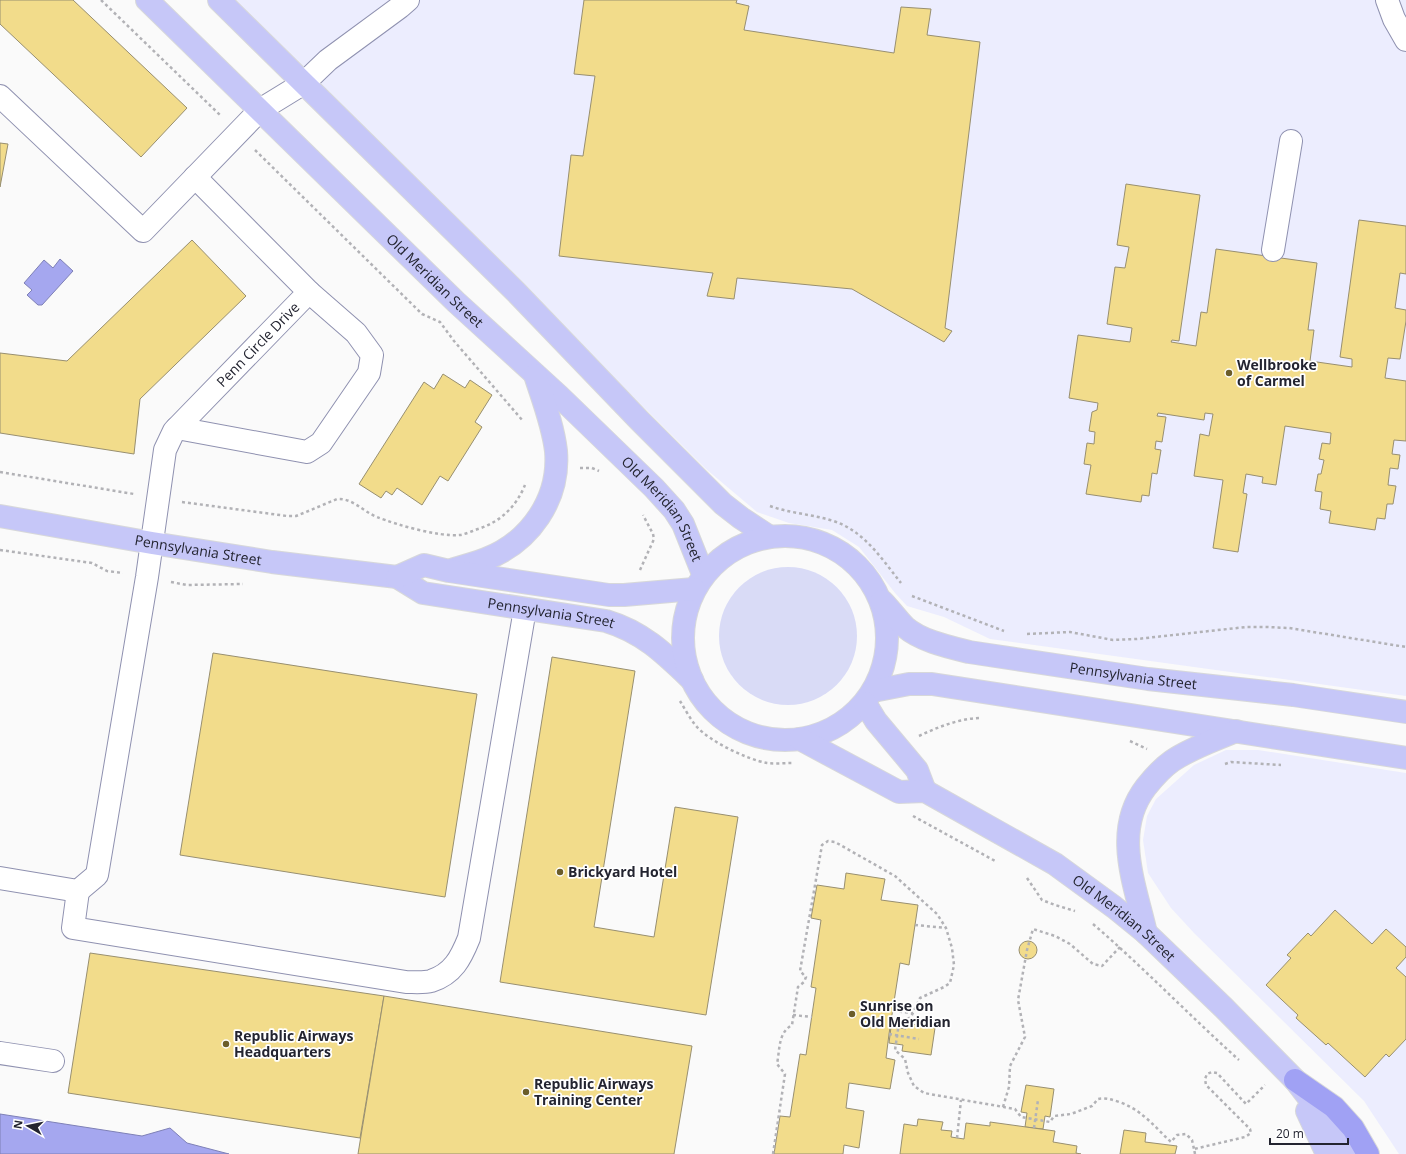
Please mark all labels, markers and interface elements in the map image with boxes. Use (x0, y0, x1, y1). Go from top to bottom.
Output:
street label: Old Meridian Street (383, 229, 488, 331)
street label: Penn Circle Drive (212, 297, 303, 391)
place label: Wellbrooke of Carmel (1237, 355, 1317, 390)
marker: Wellbrooke of Carmel (1224, 368, 1234, 378)
street label: Old Meridian Street (618, 452, 707, 564)
street label: Pennsylvania Street (133, 530, 263, 569)
street label: Pennsylvania Street (486, 593, 618, 632)
street label: Pennsylvania Street (1068, 657, 1198, 693)
place label: Brickyard Hotel (568, 862, 677, 881)
marker: Brickyard Hotel (555, 867, 565, 877)
street label: Old Meridian Street (1069, 870, 1180, 965)
place label: Sunrise on Old Meridian (860, 996, 951, 1031)
marker: Sunrise on Old Meridian (847, 1009, 857, 1019)
place label: Republic Airways Headquarters (234, 1026, 354, 1061)
marker: Republic Airways Headquarters (221, 1039, 231, 1049)
place label: Republic Airways Training Center (534, 1074, 654, 1109)
marker: Republic Airways Training Center (521, 1087, 531, 1097)
north arrow (8, 1106, 48, 1146)
text: N (10, 1119, 26, 1130)
scale bar (1270, 1120, 1348, 1146)
text: 20 m (1276, 1125, 1304, 1142)

